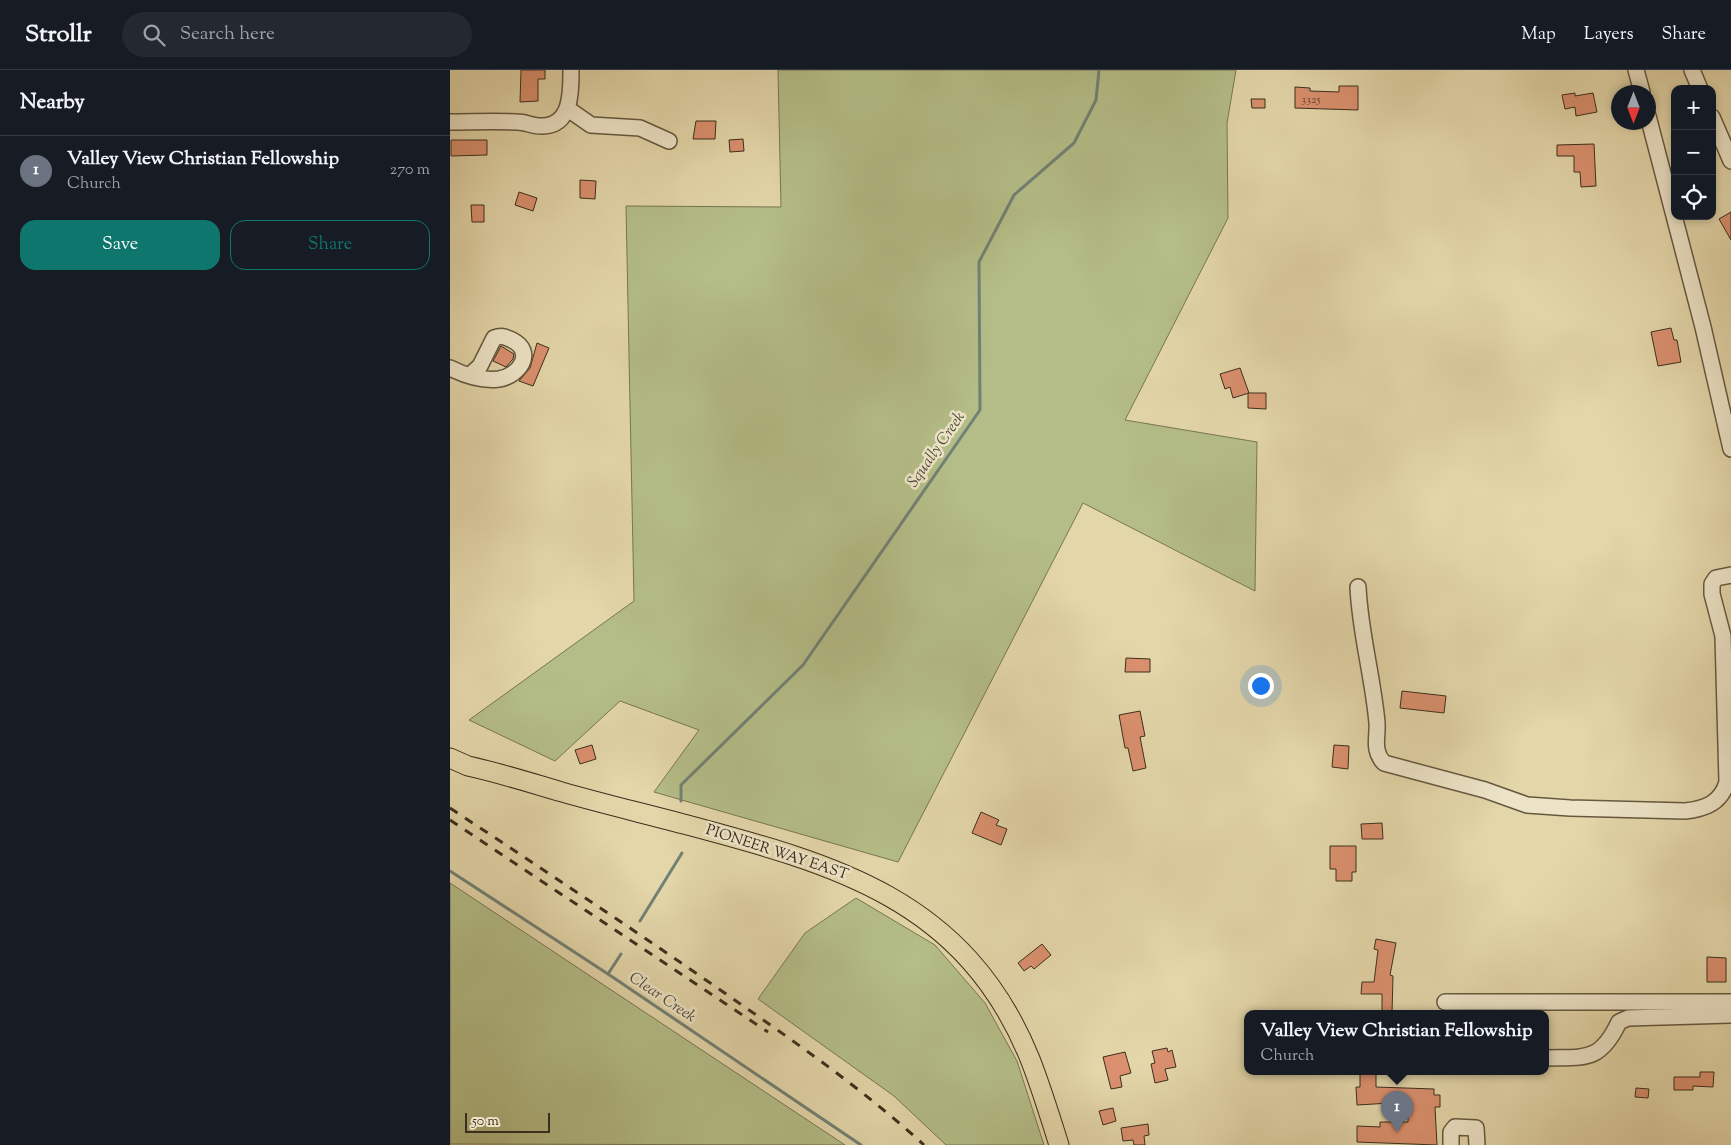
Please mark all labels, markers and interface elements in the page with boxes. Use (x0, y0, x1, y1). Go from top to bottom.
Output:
search box (122, 12, 472, 57)
text: Strollr (25, 18, 92, 52)
icon: search (140, 21, 168, 49)
text: Search here (180, 21, 275, 48)
text: Map (1521, 22, 1556, 48)
text: Layers (1584, 22, 1634, 48)
text: Share (1662, 22, 1706, 48)
north arrow (1611, 85, 1656, 130)
map controls (1671, 85, 1716, 220)
button: + (1671, 85, 1716, 130)
text: Nearby (20, 88, 85, 118)
house number: 3325 (1301, 91, 1321, 109)
button: − (1671, 130, 1716, 175)
text: Valley View Christian Fellowship (67, 146, 339, 173)
text: 1 (33, 159, 39, 182)
text: 270 m (390, 159, 430, 182)
text: Church (67, 173, 121, 196)
button: locate (1671, 175, 1716, 220)
button: Save (20, 220, 220, 270)
button: Share (230, 220, 430, 270)
water label: Squally Creek (902, 408, 972, 492)
your location (1248, 673, 1274, 699)
street label: PIONEER WAY EAST (703, 820, 851, 886)
water label: Clear Creek (624, 967, 700, 1029)
popup (1244, 1010, 1549, 1075)
text: Valley View Christian Fellowship (1261, 1018, 1532, 1045)
text: Church (1261, 1045, 1314, 1068)
pin: 1 (1381, 1091, 1413, 1132)
scale bar (465, 1110, 550, 1133)
text: 50 m (472, 1112, 499, 1132)

